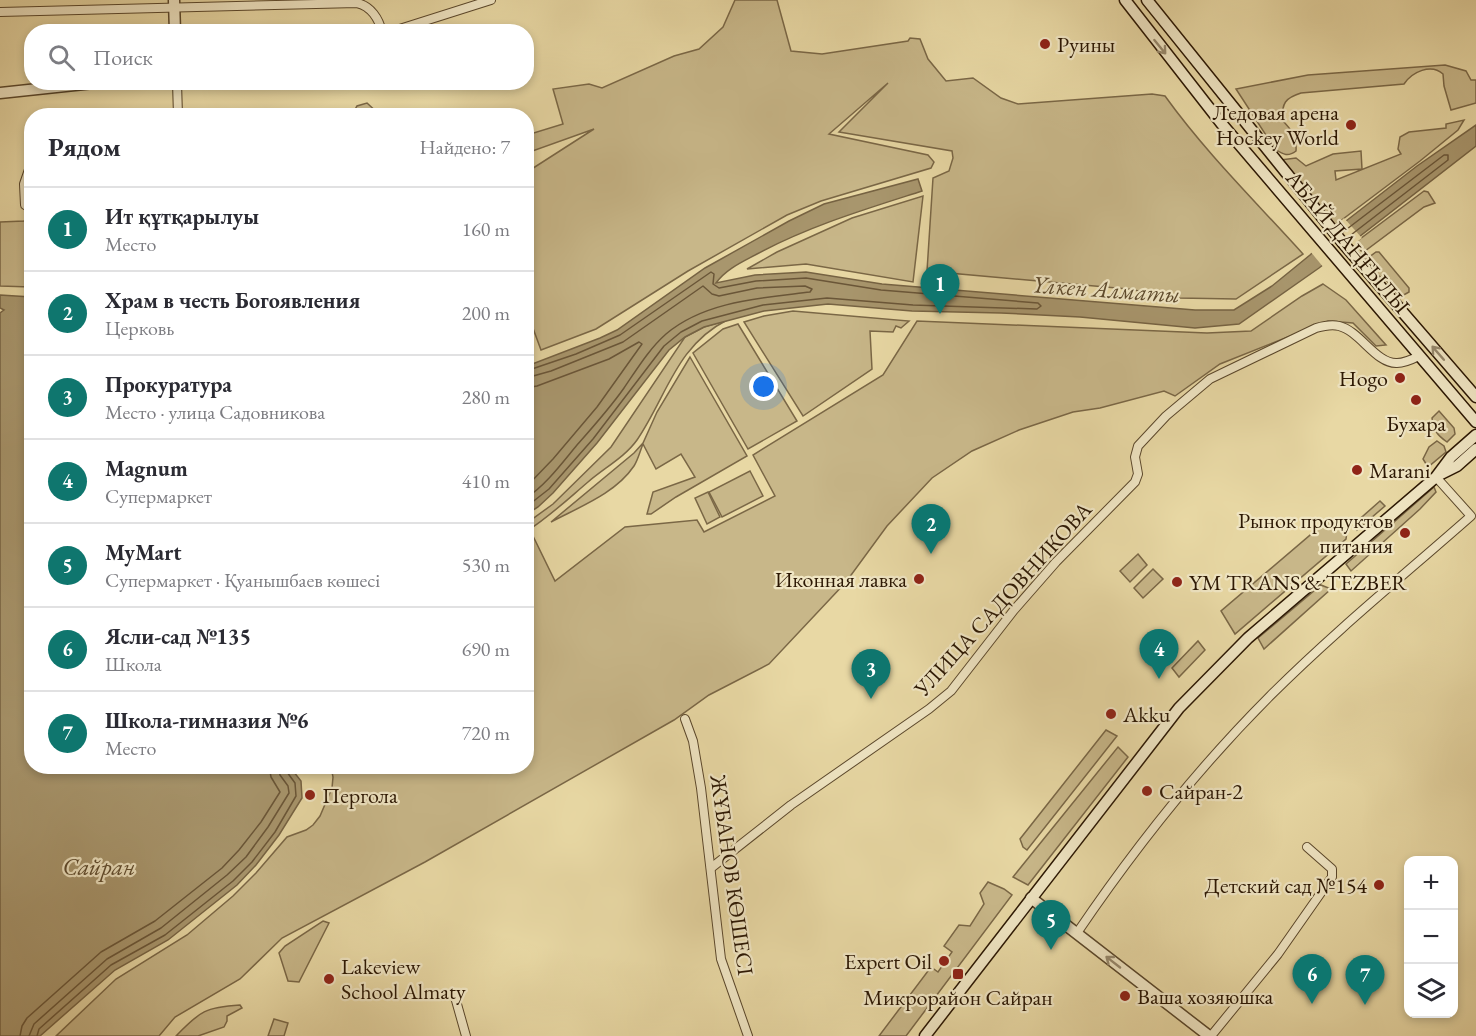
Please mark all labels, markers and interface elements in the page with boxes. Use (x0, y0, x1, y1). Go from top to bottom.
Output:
search box (24, 24, 534, 90)
place label: Руины (1057, 30, 1115, 59)
marker: Руины (1038, 37, 1052, 51)
one-way arrow (1154, 39, 1167, 55)
icon: search (45, 41, 78, 74)
text: Поиск (93, 43, 153, 72)
place label: Ледовая арена Hockey World (1213, 98, 1340, 152)
marker: Ледовая арена Hockey World (1344, 118, 1358, 132)
text: Рядом (48, 130, 121, 164)
text: Найдено: 7 (419, 134, 510, 160)
street label: АБАЙ ДАҢҒЫЛЫ (1279, 163, 1417, 320)
text: Ит құтқарылуы (105, 202, 259, 231)
text: 1 (62, 216, 73, 242)
text: 160 m (462, 216, 510, 242)
text: Место (105, 231, 156, 257)
pin: 1 (920, 264, 960, 314)
water label: Үлкен Алматы (1031, 268, 1181, 310)
text: Храм в честь Богоявления (105, 286, 360, 315)
text: 2 (62, 300, 73, 326)
text: 200 m (462, 300, 510, 326)
text: Церковь (105, 315, 174, 341)
one-way arrow (1431, 345, 1444, 361)
place label: Hogo (1339, 364, 1388, 393)
text: Прокуратура (105, 370, 232, 399)
marker: Hogo (1393, 371, 1407, 385)
your location (749, 372, 778, 401)
text: 3 (62, 384, 73, 410)
text: 280 m (462, 384, 510, 410)
marker: Бухара (1409, 393, 1423, 407)
text: Место · улица Садовникова (105, 399, 325, 425)
place label: Бухара (1386, 409, 1446, 438)
text: Magnum (105, 454, 188, 483)
place label: Marani (1369, 456, 1430, 485)
marker: Marani (1350, 463, 1364, 477)
text: 4 (62, 468, 73, 494)
text: 410 m (462, 468, 510, 494)
text: Супермаркет (105, 483, 212, 509)
street label: УЛИЦА САДОВНИКОВА (907, 495, 1099, 703)
pin: 2 (912, 504, 950, 554)
place label: Рынок продуктов питания (1238, 506, 1393, 560)
marker: Рынок продуктов питания (1398, 526, 1412, 540)
text: MyMart (105, 538, 182, 567)
text: 5 (62, 552, 73, 578)
text: 530 m (462, 552, 510, 578)
place label: Иконная лавка (775, 565, 907, 594)
text: Супермаркет · Қуанышбаев көшесі (105, 567, 380, 593)
place label: YM TRANS & TEZBER (1189, 568, 1407, 597)
marker: Иконная лавка (912, 572, 926, 586)
marker: YM TRANS & TEZBER (1170, 575, 1184, 589)
text: Ясли-сад №135 (105, 622, 251, 651)
pin: 4 (1140, 630, 1178, 679)
text: 6 (62, 636, 73, 662)
text: 690 m (462, 636, 510, 662)
pin: 3 (852, 650, 890, 699)
text: Школа (105, 651, 162, 677)
place label: Akku (1122, 700, 1171, 729)
text: Школа-гимназия №6 (105, 706, 309, 735)
marker: Akku (1104, 707, 1118, 721)
text: 7 (62, 720, 73, 746)
text: 720 m (462, 720, 510, 746)
text: Место (105, 735, 156, 761)
street label: ЖҰБАНОВ КӨШЕСІ (703, 772, 761, 978)
place label: Сайран-2 (1159, 777, 1243, 806)
place label: Пергола (322, 781, 398, 810)
marker: Сайран-2 (1140, 784, 1154, 798)
marker: Пергола (303, 788, 317, 802)
water label: Сайран (62, 851, 136, 882)
map controls (1404, 856, 1458, 1018)
button: + (1404, 856, 1458, 910)
place label: Детский сад №154 (1205, 871, 1367, 900)
marker: Детский сад №154 (1372, 878, 1386, 892)
pin: 5 (1032, 900, 1070, 950)
button: − (1404, 910, 1458, 964)
place label: Expert Oil (844, 947, 932, 976)
place label: Lakeview School Almaty (341, 952, 466, 1006)
marker: Expert Oil (937, 954, 951, 968)
pin: 6 (1292, 954, 1332, 1004)
one-way arrow (1106, 955, 1122, 968)
pin: 7 (1346, 956, 1384, 1005)
button: layers (1404, 964, 1458, 1018)
marker: Микрорайон Сайран (951, 967, 965, 981)
marker: Lakeview School Almaty (322, 972, 336, 986)
place label: Ваша хозяюшка (1137, 982, 1274, 1011)
place label: Микрорайон Сайран (863, 983, 1053, 1012)
marker: Ваша хозяюшка (1118, 989, 1132, 1003)

